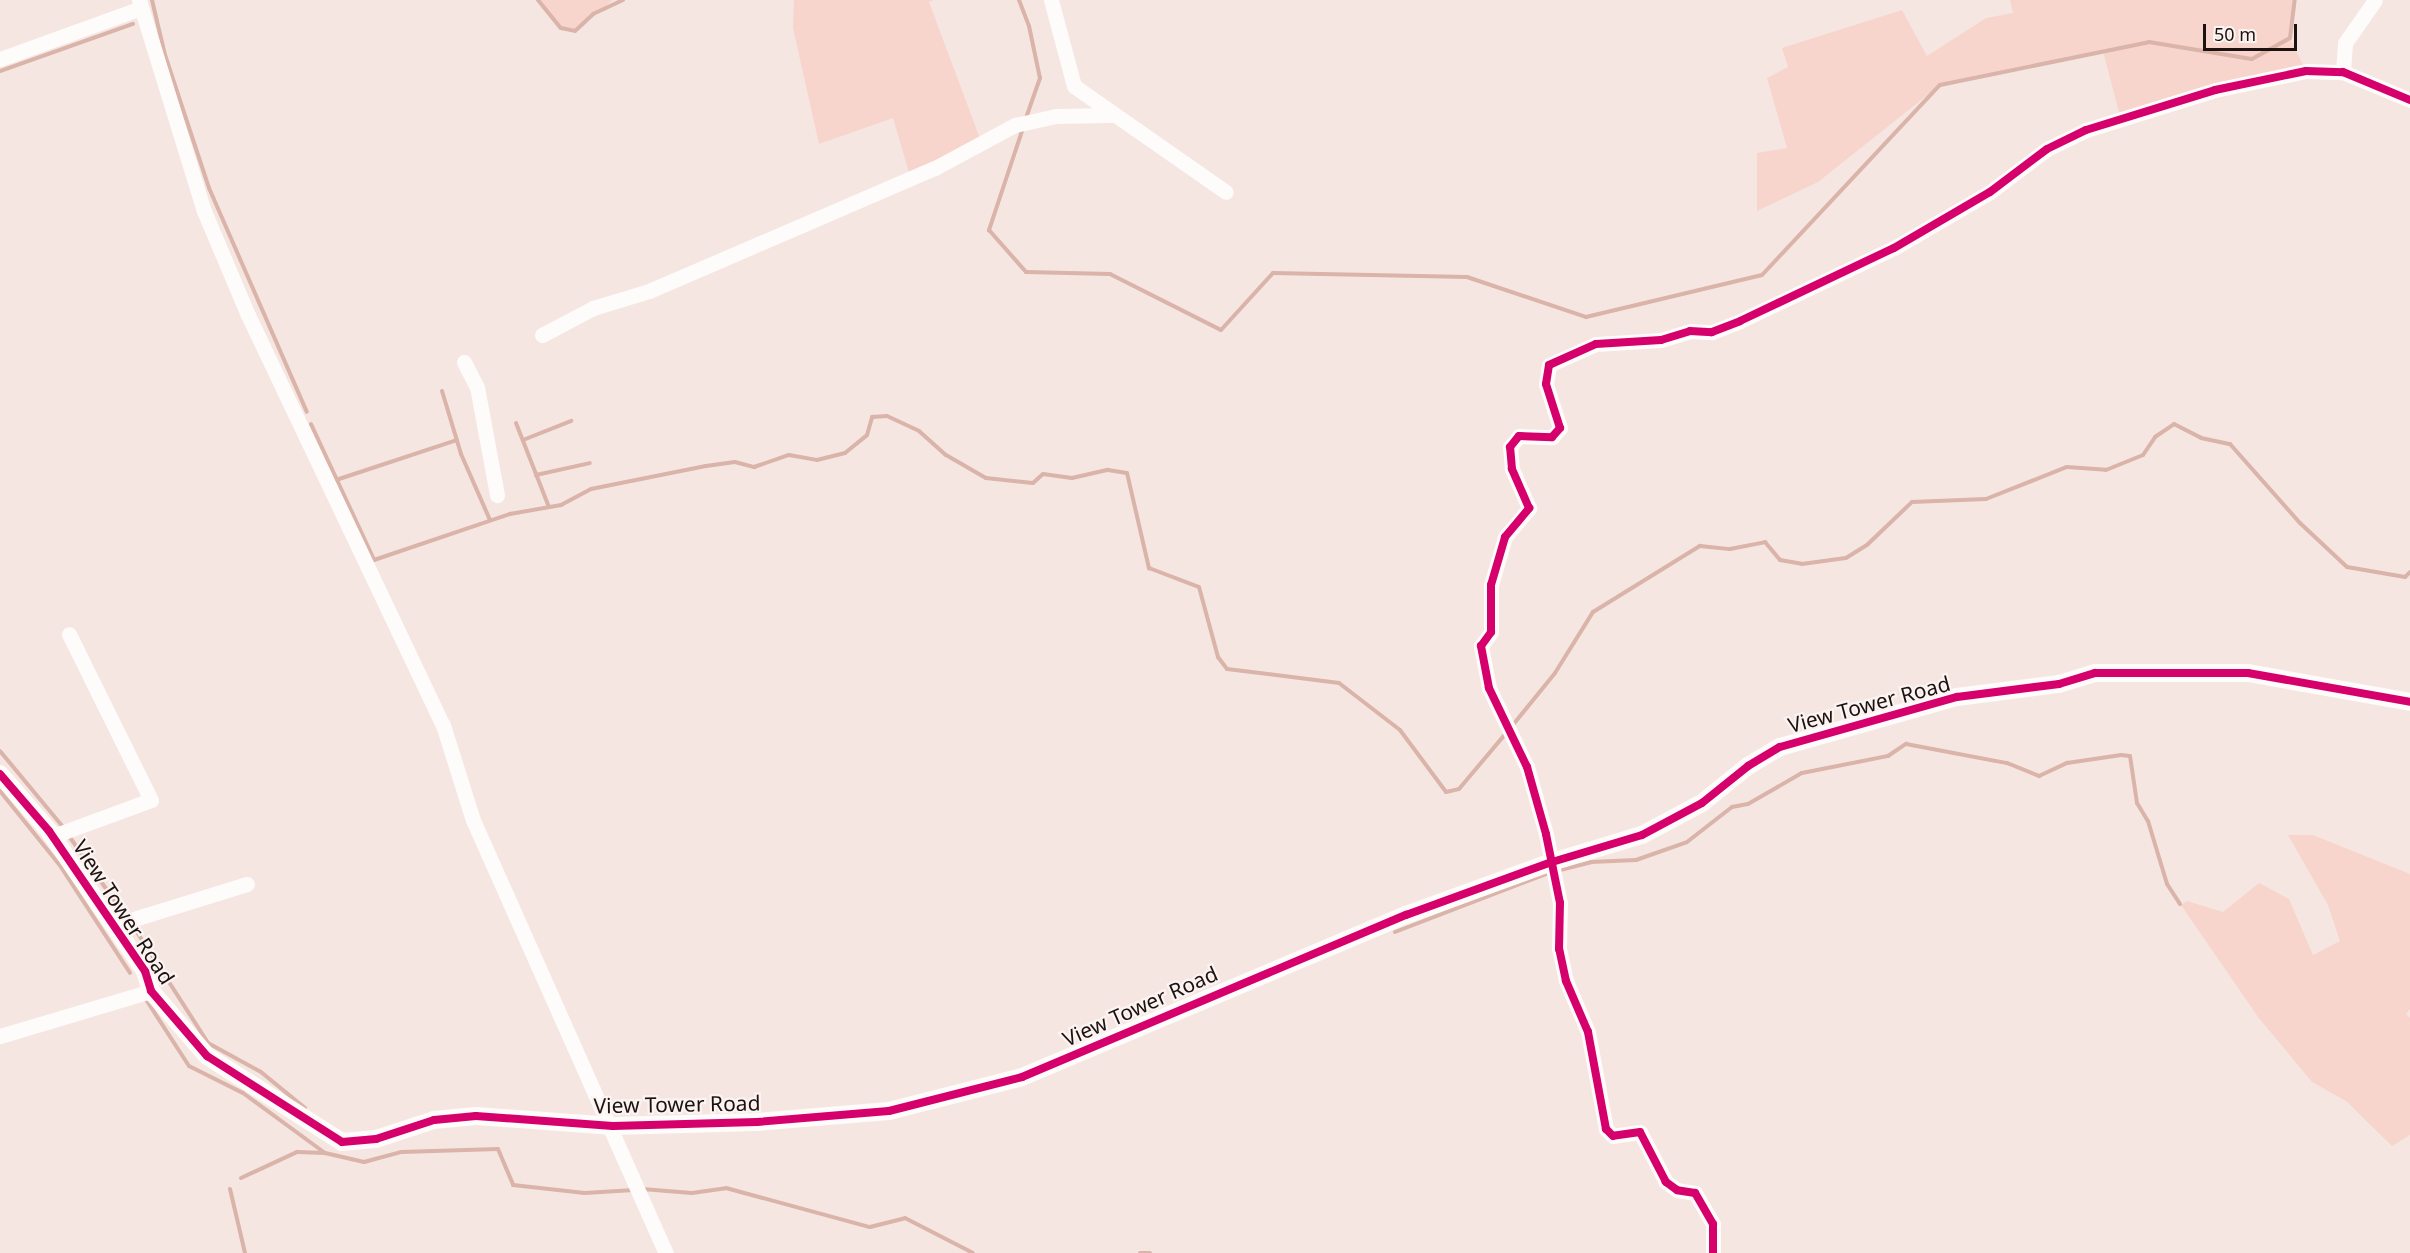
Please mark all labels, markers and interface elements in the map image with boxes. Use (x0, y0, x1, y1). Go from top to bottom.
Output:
scale bar (2206, 12, 2300, 50)
text: 50 m (2214, 22, 2256, 46)
street label: View Tower Road (1785, 670, 1953, 738)
street label: View Tower Road (68, 835, 180, 989)
street label: View Tower Road (1059, 961, 1221, 1051)
street label: View Tower Road (593, 1090, 761, 1118)

